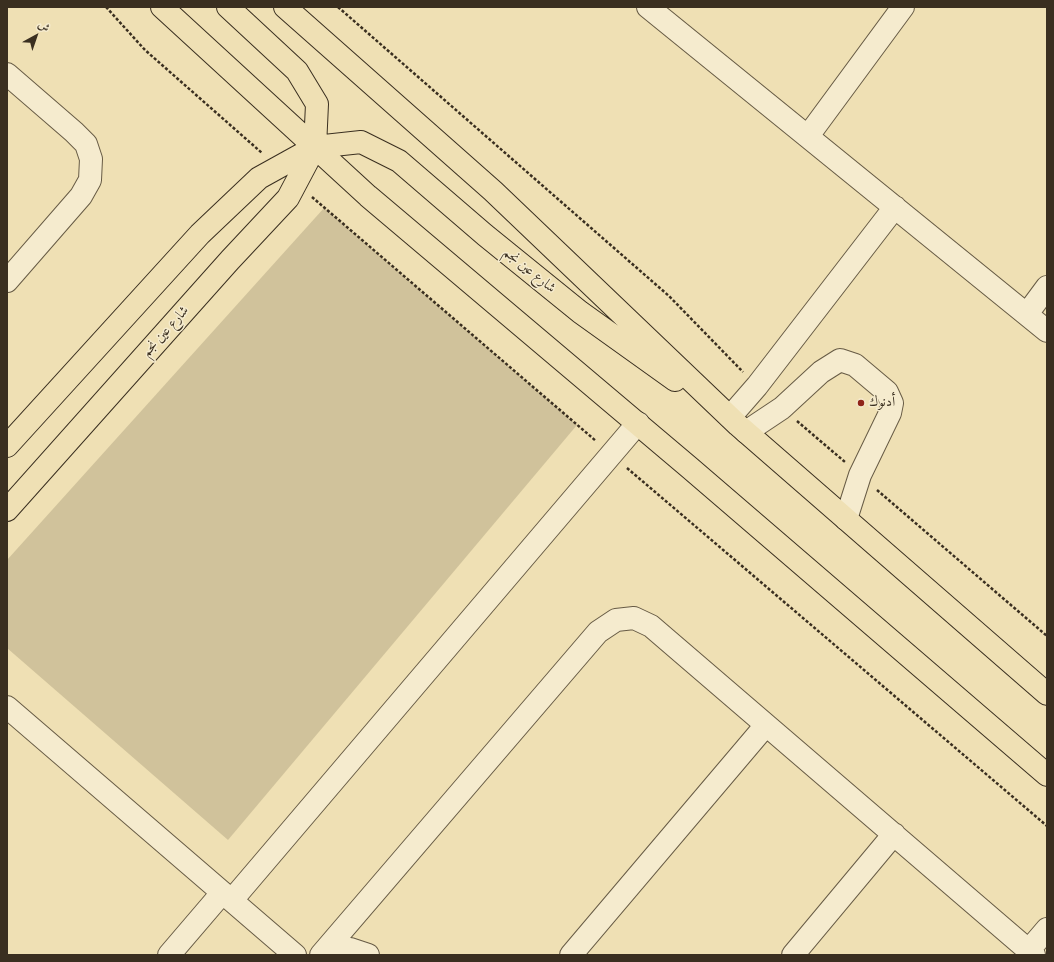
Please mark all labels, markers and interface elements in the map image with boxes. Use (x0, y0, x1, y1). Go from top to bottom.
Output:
north arrow (16, 16, 56, 56)
text: ش (35, 18, 52, 36)
street label: شارع عين نجم (499, 245, 559, 297)
street label: شارع عين نجم (139, 303, 193, 361)
place label: أدنوك (869, 395, 895, 411)
marker: أدنوك (856, 398, 866, 408)

